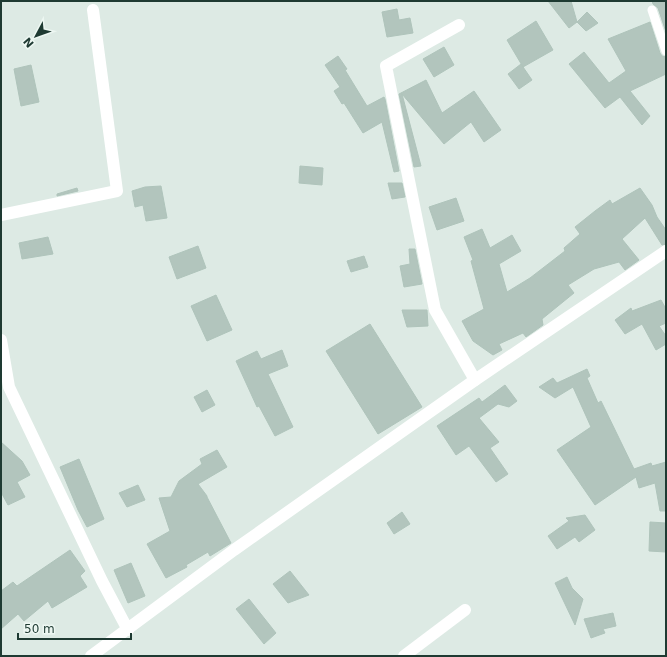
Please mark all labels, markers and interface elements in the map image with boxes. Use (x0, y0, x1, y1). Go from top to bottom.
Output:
north arrow (16, 16, 56, 56)
text: N (21, 34, 37, 50)
scale bar (18, 615, 131, 641)
text: 50 m (24, 622, 55, 636)

